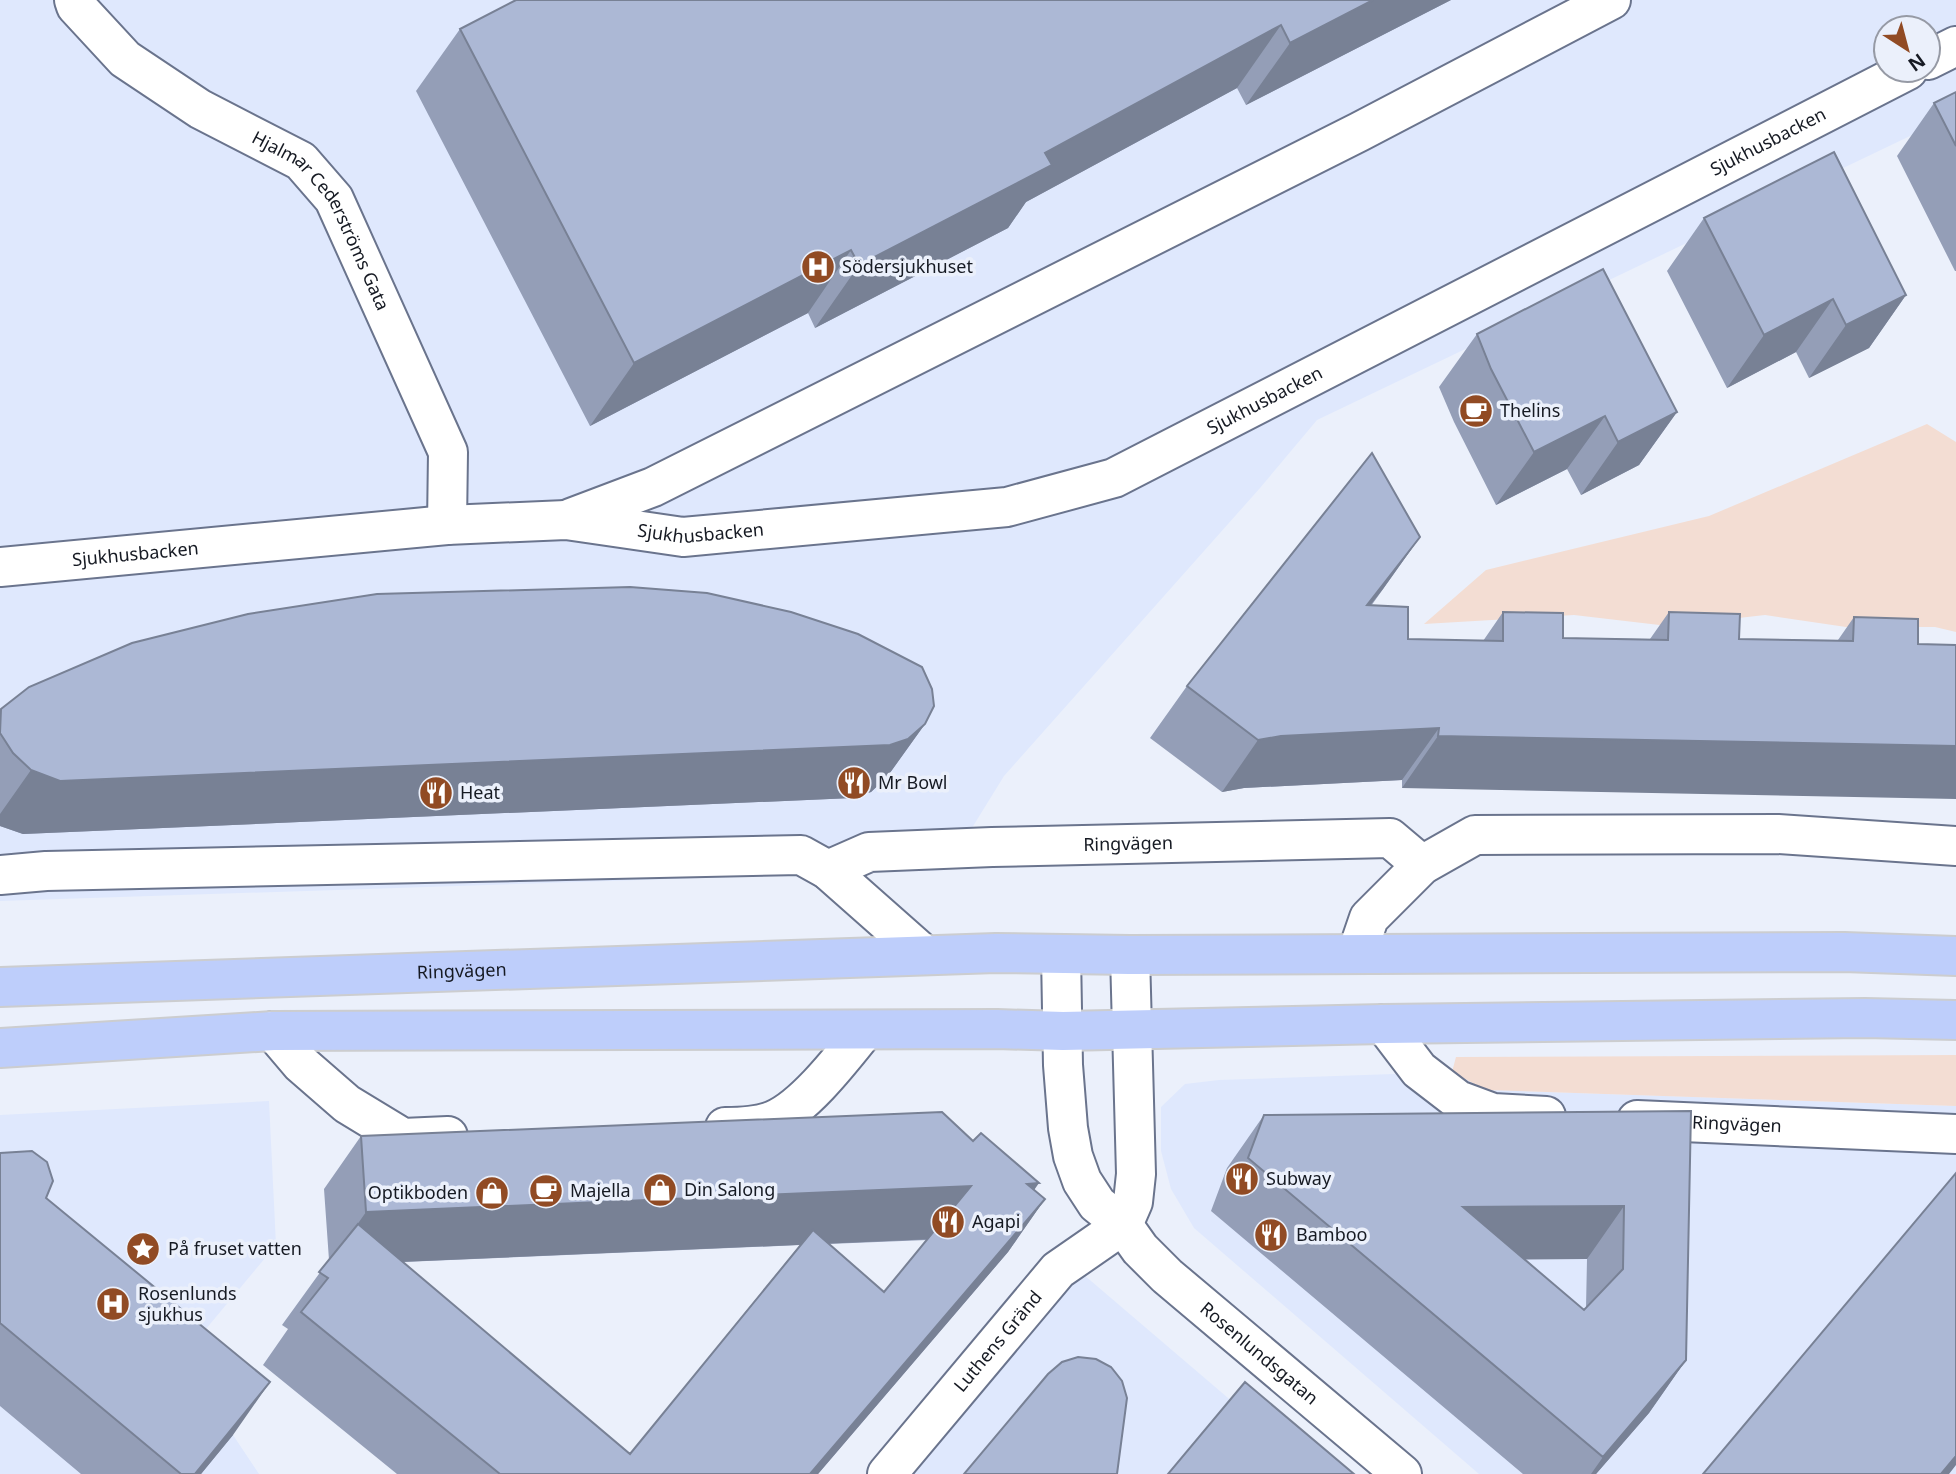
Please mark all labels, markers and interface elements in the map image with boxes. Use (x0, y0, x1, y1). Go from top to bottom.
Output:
north arrow (1872, 14, 1942, 84)
text: N (1903, 48, 1931, 78)
street label: Sjukhusbacken (1706, 101, 1830, 181)
street label: Hjalmar Cederströms Gata (248, 125, 396, 314)
hospital icon: Södersjukhuset (799, 248, 837, 286)
place label: Södersjukhuset (842, 254, 973, 278)
street label: Sjukhusbacken (1202, 360, 1326, 439)
cafe icon: Thelins (1457, 392, 1495, 430)
place label: Thelins (1500, 398, 1560, 422)
street label: Sjukhusbacken (636, 517, 765, 548)
street label: Sjukhusbacken (71, 535, 200, 571)
restaurant icon: Mr Bowl (835, 764, 873, 802)
place label: Mr Bowl (878, 770, 947, 794)
restaurant icon: Heat (417, 774, 455, 812)
place label: Heat (460, 780, 501, 804)
street label: Ringvägen (1083, 830, 1173, 856)
street label: Ringvägen (416, 957, 507, 984)
street label: Ringvägen (1692, 1109, 1782, 1137)
restaurant icon: Subway (1223, 1160, 1261, 1198)
place label: Subway (1266, 1166, 1332, 1190)
shop icon: Din Salong (641, 1171, 679, 1209)
cafe icon: Majella (527, 1172, 565, 1210)
shop icon: Optikboden (473, 1174, 511, 1212)
place label: Din Salong (684, 1177, 775, 1201)
place label: Majella (570, 1178, 631, 1202)
place label: Optikboden (368, 1180, 468, 1204)
restaurant icon: Agapi (929, 1203, 967, 1241)
place label: Agapi (972, 1209, 1020, 1233)
restaurant icon: Bamboo (1252, 1216, 1290, 1254)
place label: Bamboo (1296, 1222, 1367, 1246)
place icon: På fruset vatten (124, 1230, 162, 1268)
place label: På fruset vatten (168, 1236, 302, 1260)
place label: Rosenlunds sjukhus (138, 1281, 237, 1326)
hospital icon: Rosenlunds sjukhus (94, 1285, 132, 1323)
street label: Luthens Gränd (948, 1285, 1047, 1396)
street label: Rosenlundsgatan (1195, 1296, 1324, 1409)

